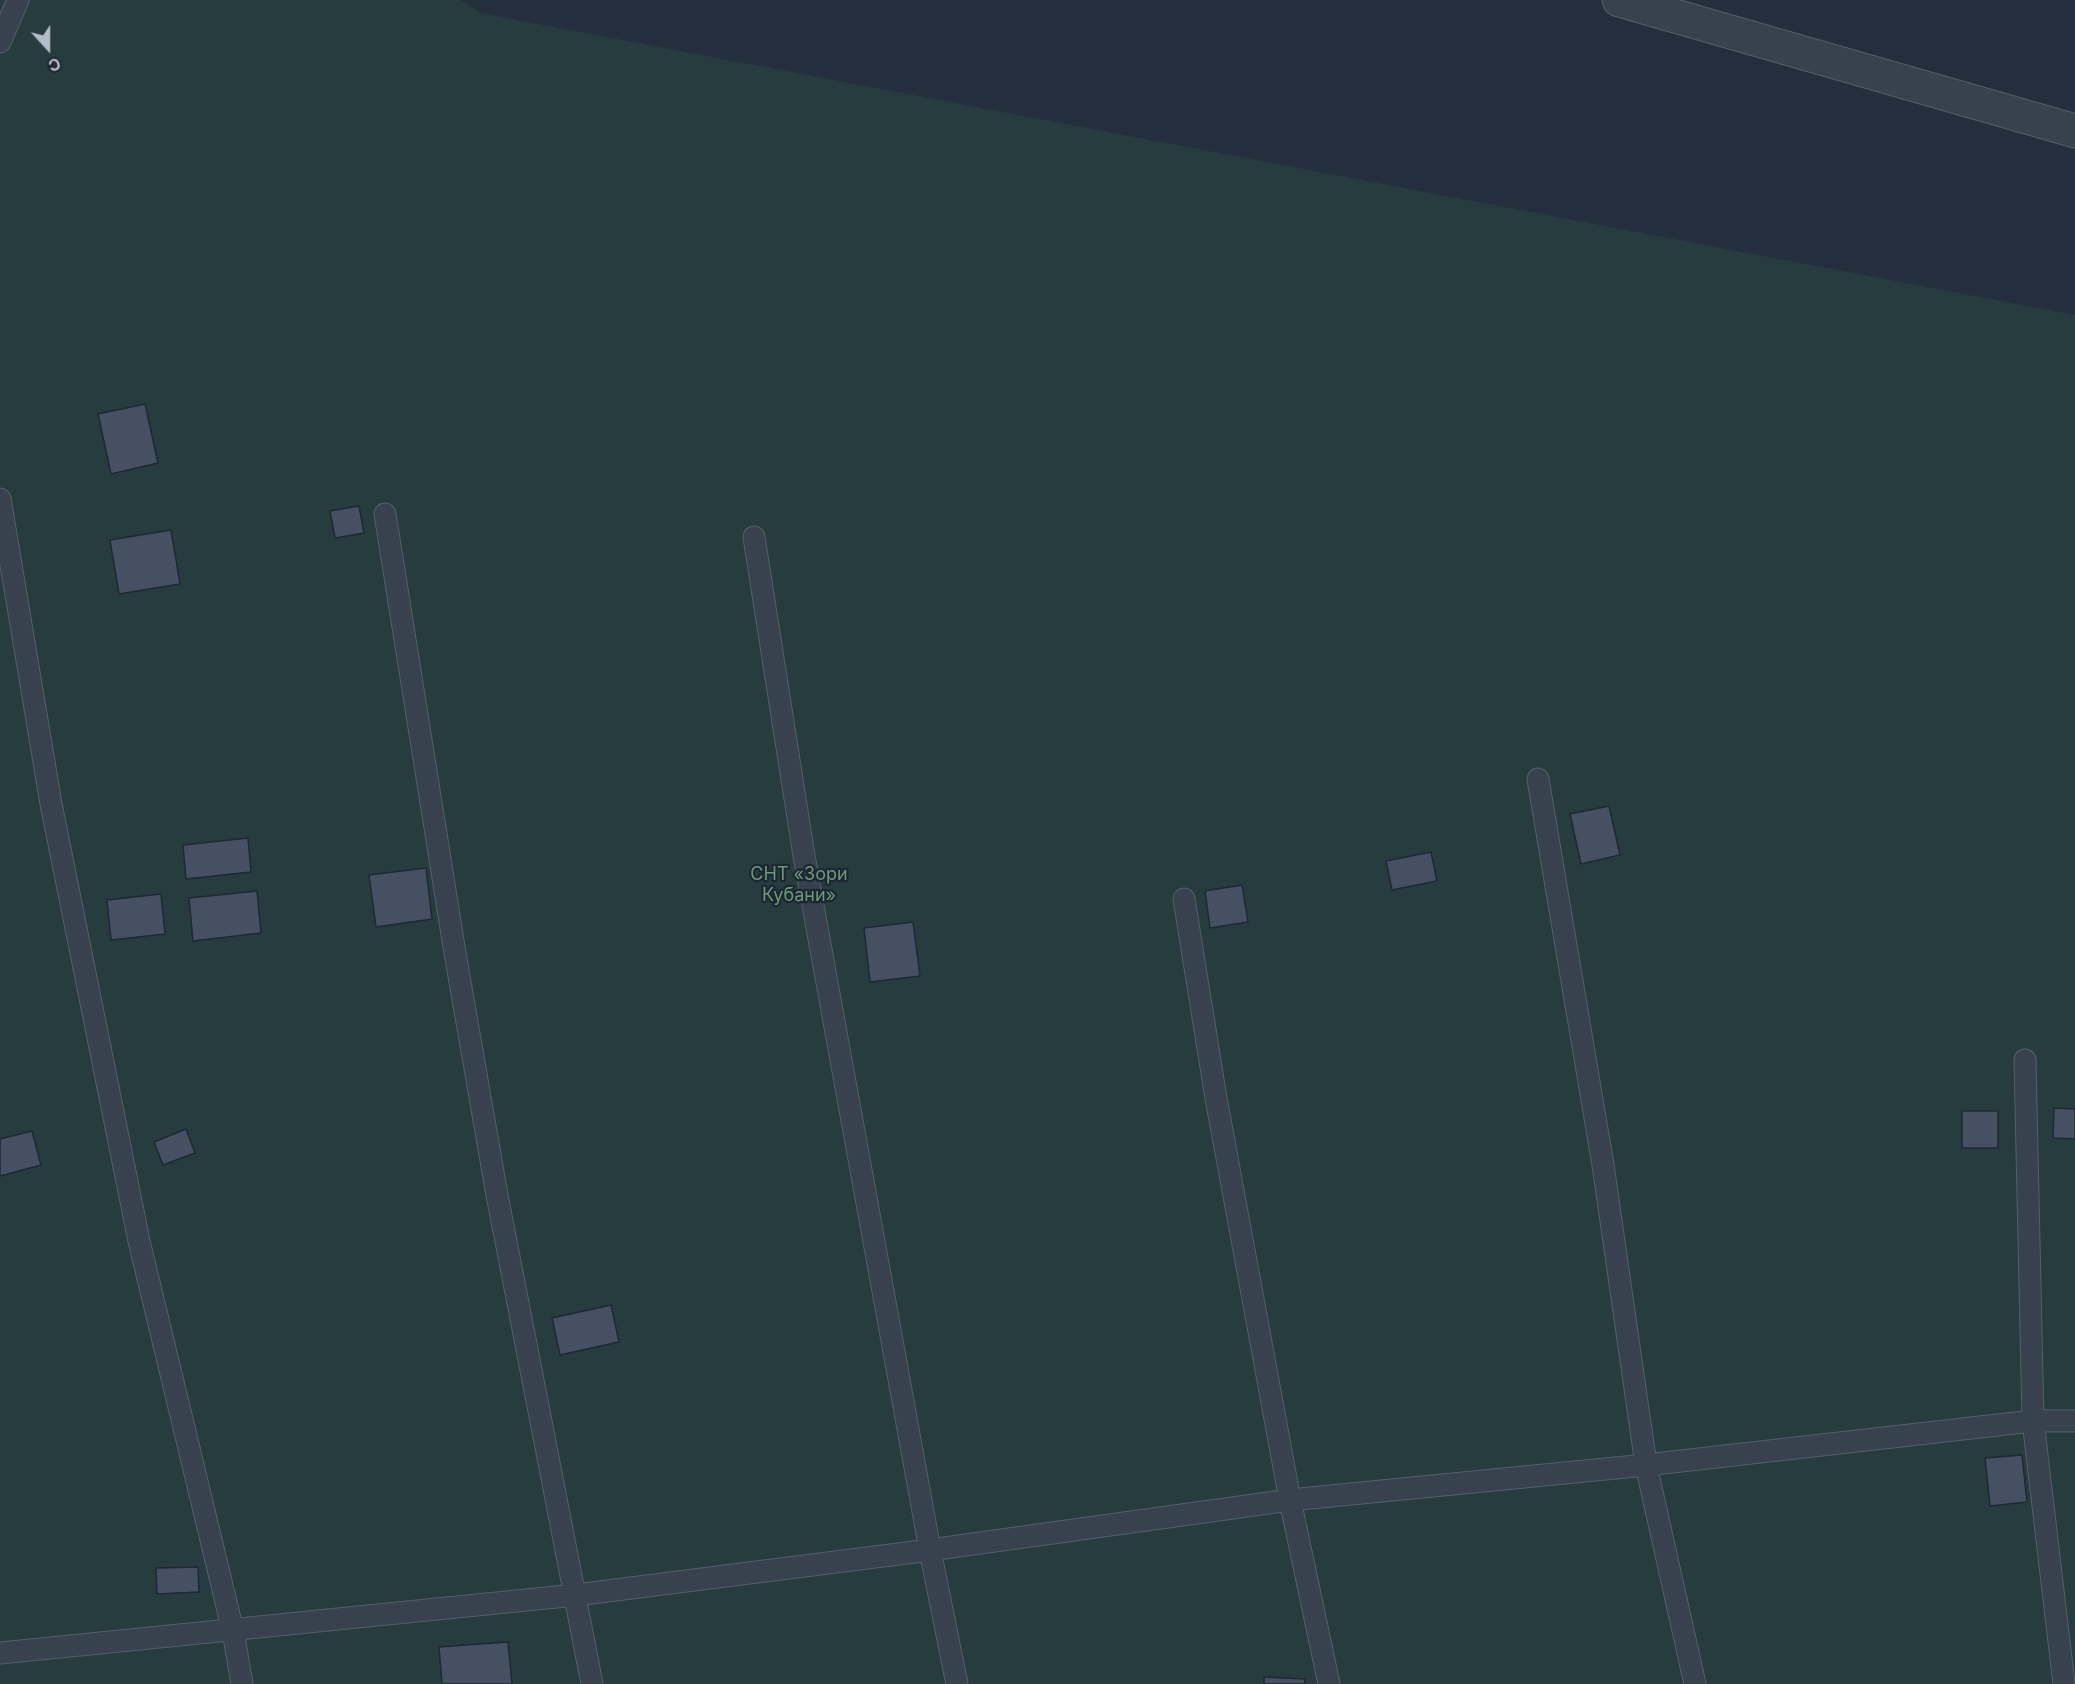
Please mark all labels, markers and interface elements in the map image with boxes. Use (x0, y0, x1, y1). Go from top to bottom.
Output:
north arrow (18, 18, 78, 78)
text: С (45, 53, 64, 76)
park label: СНТ «Зори Кубани» (750, 864, 848, 906)

